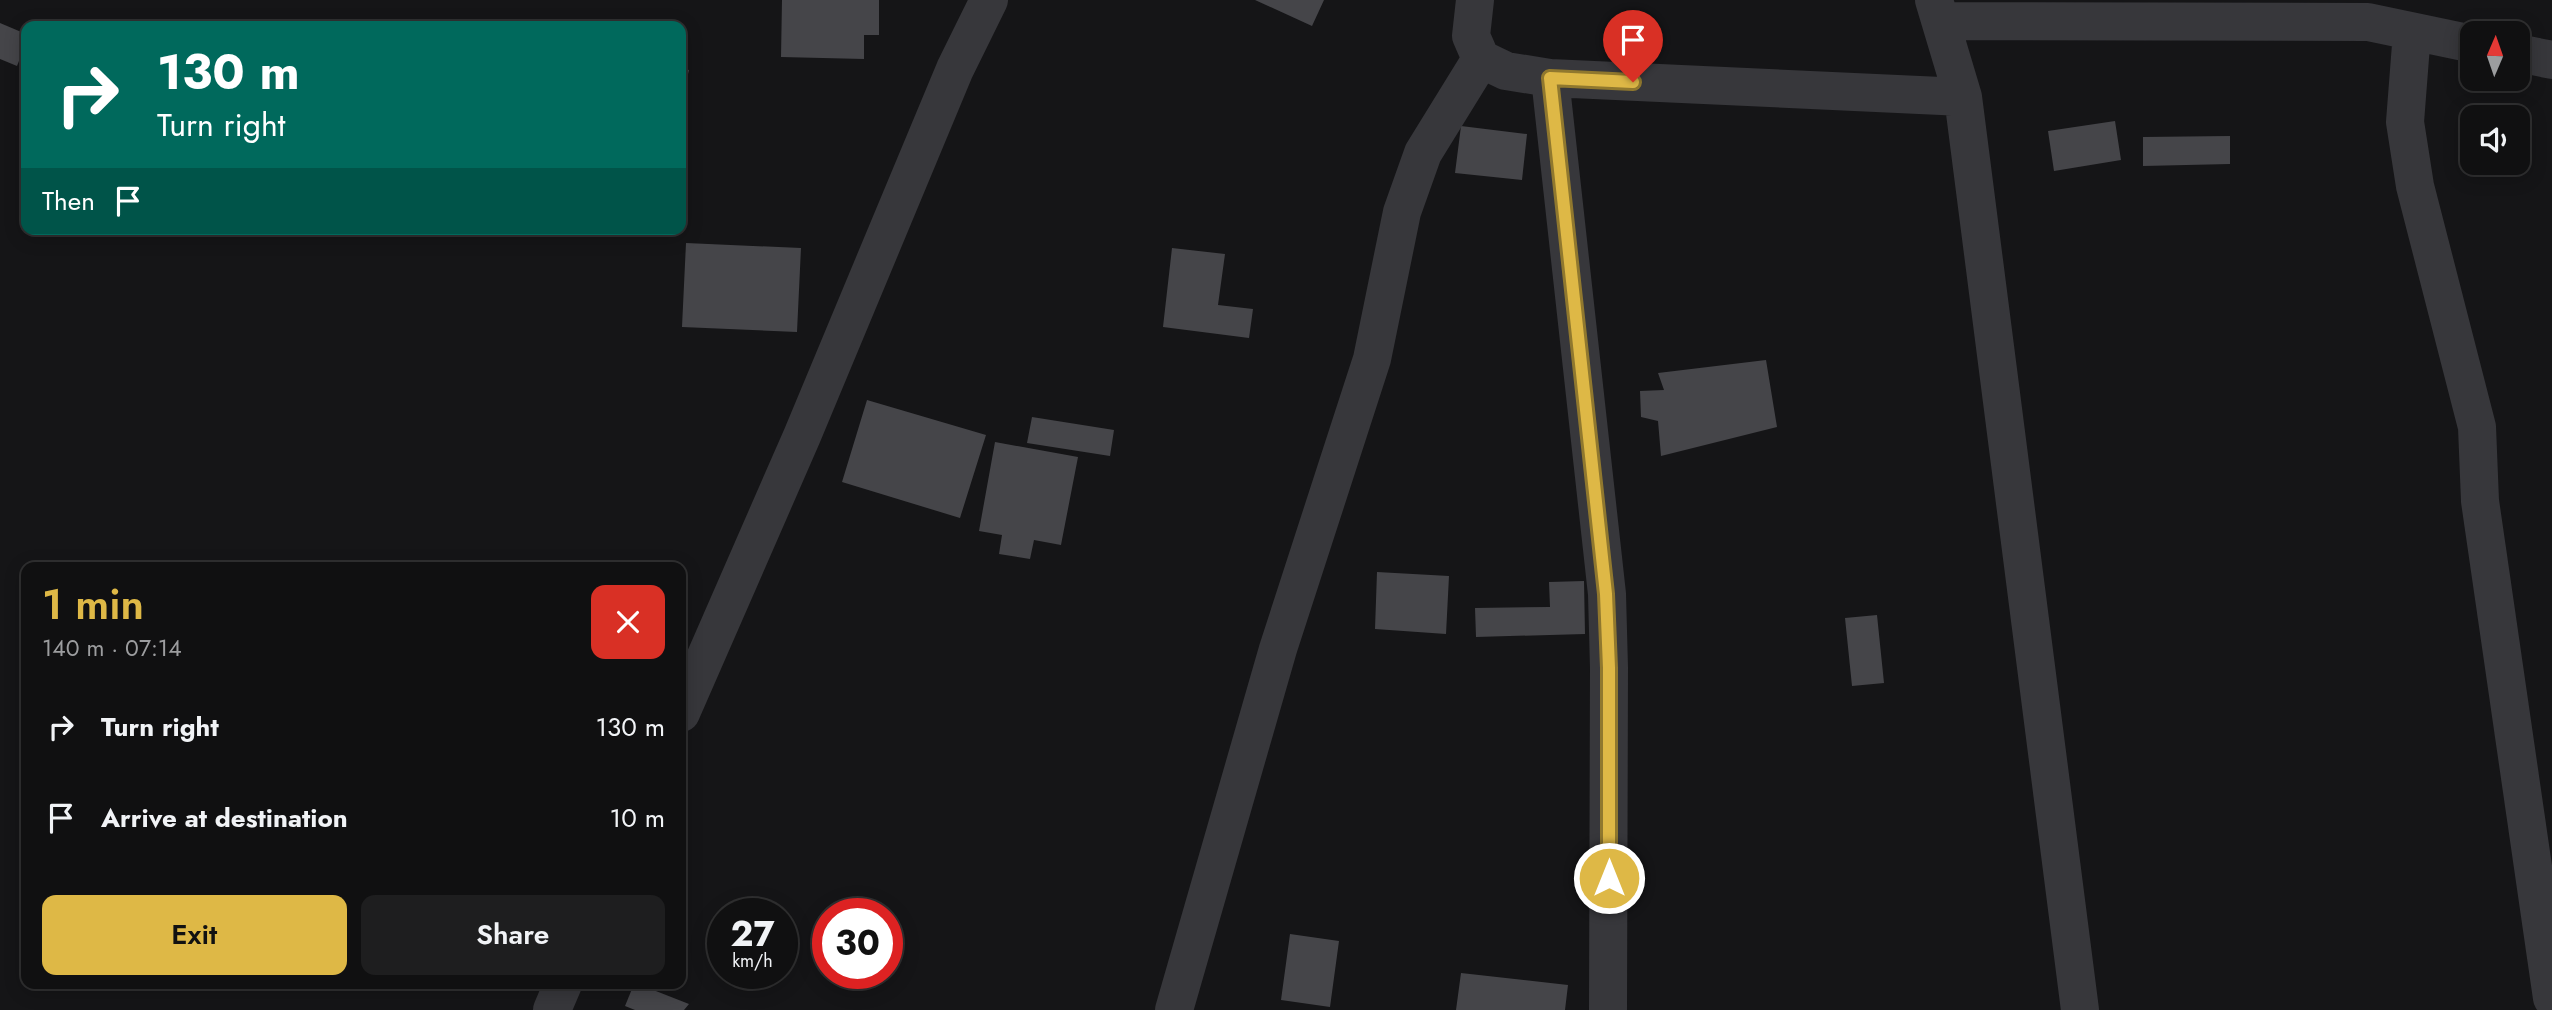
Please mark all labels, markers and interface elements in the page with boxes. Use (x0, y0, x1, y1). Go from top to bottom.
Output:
pin (1603, 10, 1663, 82)
icon: arrive (1614, 21, 1652, 59)
north arrow (2460, 21, 2530, 91)
map controls (2460, 21, 2530, 175)
text: 130 m (157, 37, 300, 107)
icon: right (42, 49, 133, 140)
text: Turn right (157, 102, 286, 148)
button: sound (2460, 105, 2530, 175)
text: Then (42, 182, 95, 220)
icon: arrive (109, 182, 147, 220)
text: 1 min (42, 574, 144, 635)
button: close (591, 585, 665, 659)
text: 140 m · 07:14 (42, 631, 182, 665)
icon: right (42, 708, 80, 746)
text: Turn right (101, 708, 219, 746)
text: 130 m (595, 708, 665, 746)
icon: arrive (42, 799, 80, 837)
text: Arrive at destination (101, 799, 348, 837)
text: 10 m (610, 799, 665, 837)
position arrow (1572, 841, 1646, 915)
button: Exit (42, 895, 347, 975)
button: Share (361, 895, 665, 975)
speed limit sign: 30 (812, 898, 903, 989)
text: 27 (730, 909, 775, 959)
text: km/h (732, 948, 773, 974)

